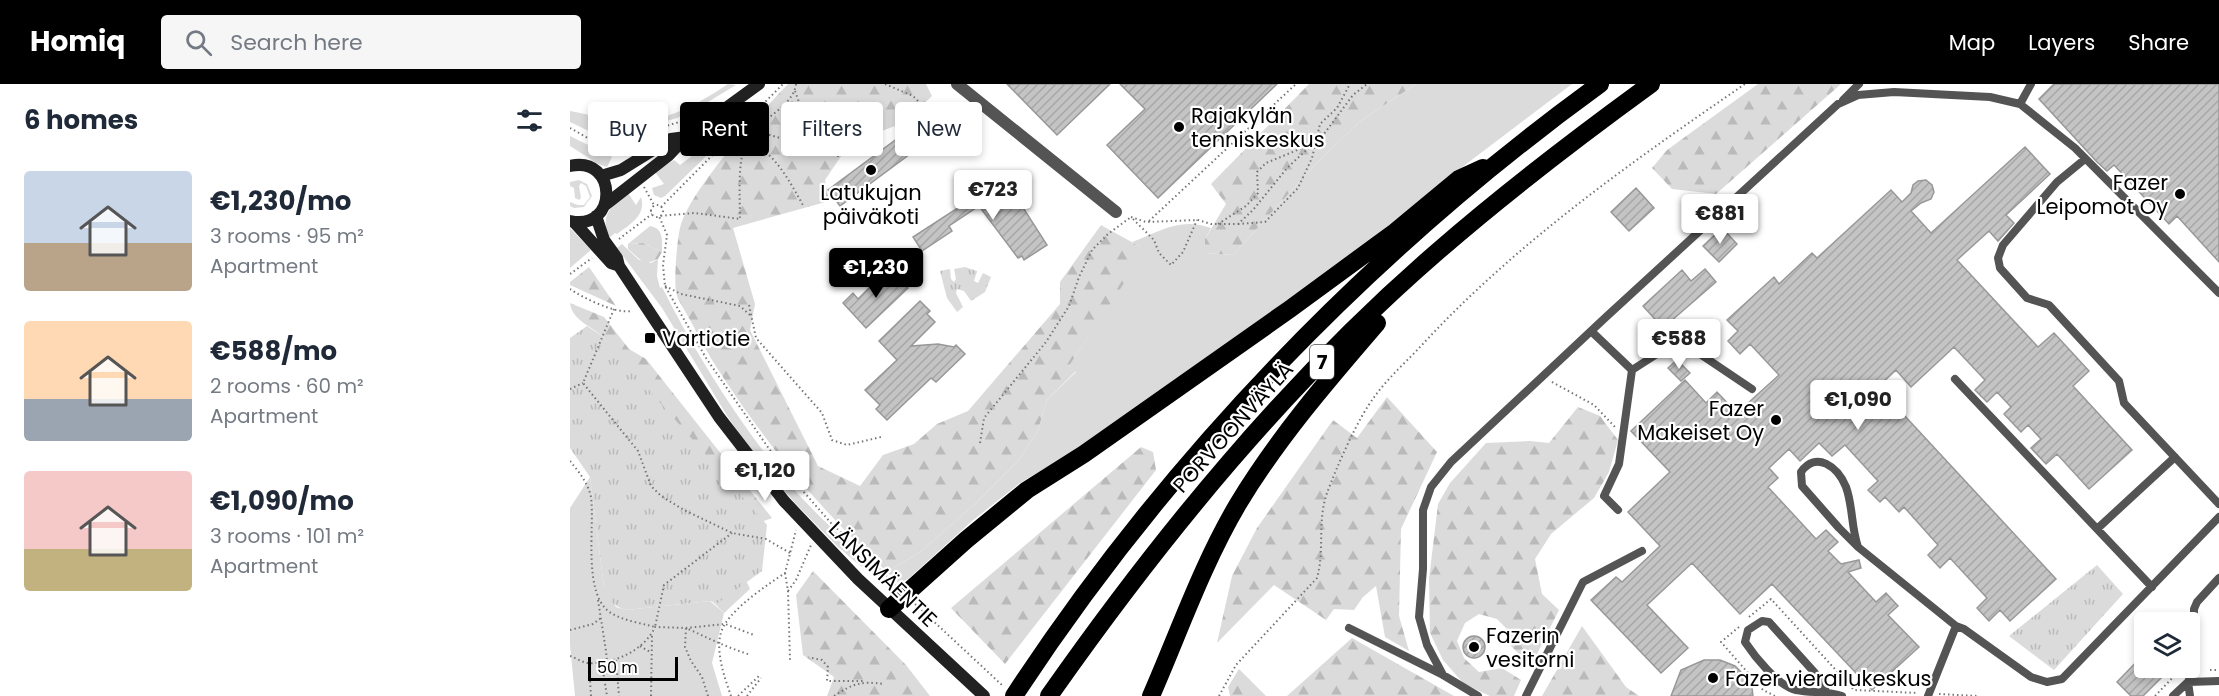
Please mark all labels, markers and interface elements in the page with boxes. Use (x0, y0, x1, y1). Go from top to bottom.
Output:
search box (161, 15, 581, 69)
text: Homiq (30, 22, 125, 61)
icon: search (182, 26, 215, 59)
text: Search here (230, 27, 363, 58)
text: Map (1949, 28, 1995, 57)
text: Layers (2028, 28, 2095, 57)
text: Share (2128, 28, 2189, 57)
place label: Rajakylän tenniskeskus (1191, 101, 1325, 154)
text: 6 homes (24, 102, 138, 138)
chip: Buy (588, 102, 668, 156)
chip: Rent (680, 102, 769, 156)
chip: Filters (781, 102, 883, 156)
chip: New (895, 102, 982, 156)
icon: filters (513, 104, 546, 137)
marker: Rajakylän tenniskeskus (1172, 120, 1186, 134)
marker: Latukujan päiväkoti (864, 163, 878, 177)
place label: Fazer Leipomot Oy (2036, 168, 2168, 221)
pin: €723 (957, 170, 1029, 221)
text: €723 (968, 175, 1018, 203)
place label: Latukujan päiväkoti (820, 178, 922, 231)
text: €1,230/mo (210, 183, 351, 219)
marker: Fazer Leipomot Oy (2173, 187, 2187, 201)
pin: €881 (1684, 194, 1756, 245)
icon: home (72, 195, 144, 267)
text: €881 (1695, 199, 1745, 227)
text: 3 rooms · 95 m² (210, 222, 364, 250)
pin: €1,230 (827, 248, 925, 299)
text: Apartment (210, 252, 318, 280)
text: €1,230 (843, 253, 909, 281)
pin: €588 (1643, 319, 1715, 370)
place label: Vartiotie (662, 324, 750, 353)
text: €588 (1652, 324, 1706, 352)
marker: Vartiotie (643, 331, 657, 345)
text: €588/mo (210, 333, 337, 369)
icon: home (72, 345, 144, 417)
road number: 7 (1310, 345, 1334, 379)
street label: PORVOONVÄYLÄ (1166, 355, 1300, 499)
text: 2 rooms · 60 m² (210, 372, 364, 400)
pin: €1,090 (1809, 380, 1907, 431)
text: €1,090 (1824, 385, 1892, 413)
place label: Fazer Makeiset Oy (1637, 394, 1764, 447)
text: Apartment (210, 402, 318, 430)
marker: Fazer Makeiset Oy (1769, 413, 1783, 427)
pin: €1,120 (716, 451, 814, 502)
text: €1,120 (734, 456, 796, 484)
text: €1,090/mo (210, 483, 354, 519)
icon: home (72, 495, 144, 567)
street label: LÄNSIMÄENTIE (822, 515, 944, 633)
text: 3 rooms · 101 m² (210, 522, 364, 550)
text: Apartment (210, 552, 318, 580)
map controls (2134, 612, 2200, 678)
button: layers (2134, 612, 2200, 678)
place label: Fazerin vesitorni (1486, 621, 1574, 674)
marker: Fazerin vesitorni (1467, 640, 1481, 654)
scale bar (588, 654, 678, 682)
text: 50 m (597, 656, 638, 679)
place label: Fazer vierailukeskus (1725, 664, 1932, 693)
marker: Fazer vierailukeskus (1706, 671, 1720, 685)

